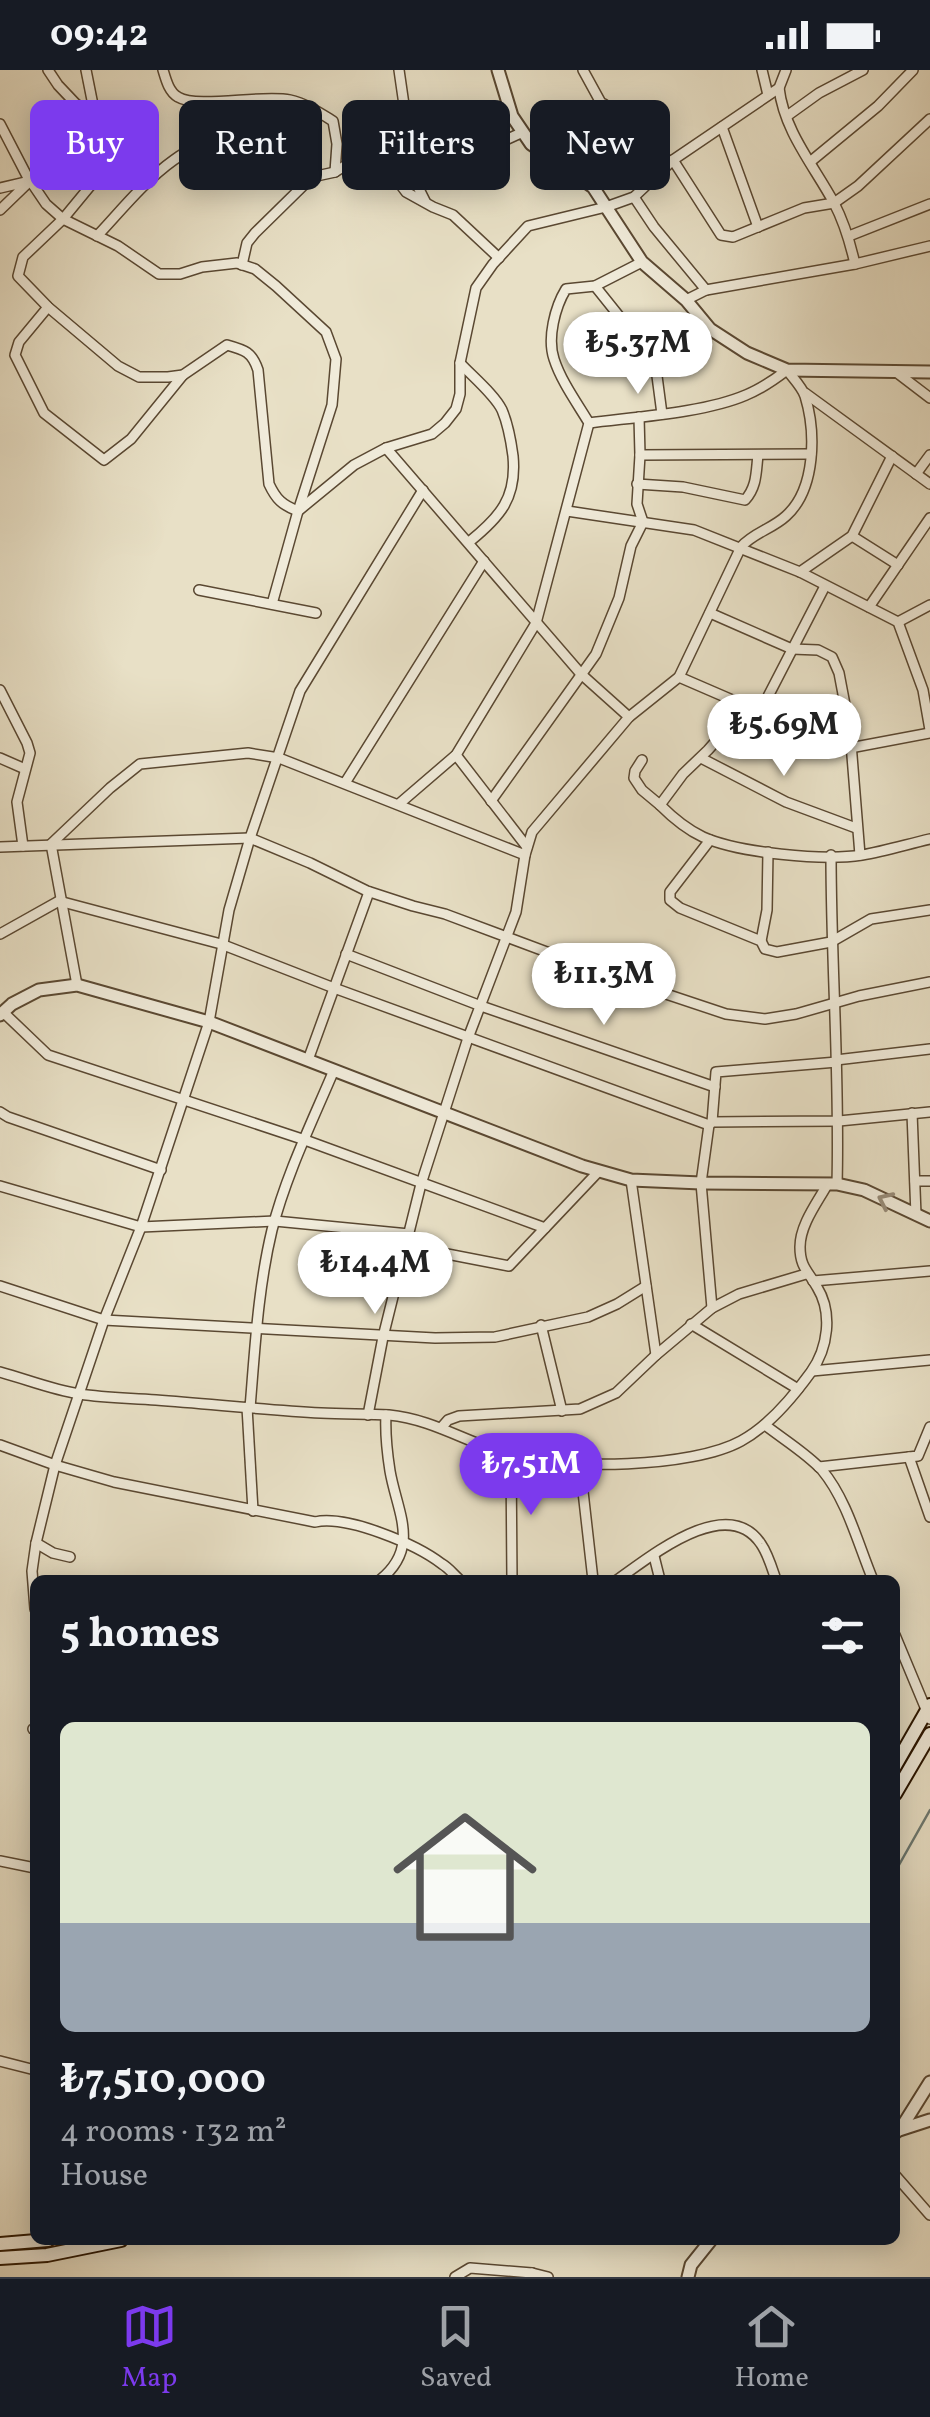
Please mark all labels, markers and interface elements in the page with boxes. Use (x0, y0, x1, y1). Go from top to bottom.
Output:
text: 09:42 (50, 9, 148, 62)
chip: Buy (30, 100, 159, 190)
chip: Rent (179, 100, 322, 190)
chip: Filters (342, 100, 510, 190)
chip: New (530, 100, 670, 190)
pin: ₺5.37M (557, 312, 719, 397)
text: ₺5.37M (585, 322, 691, 366)
pin: ₺5.69M (703, 694, 865, 779)
text: ₺5.69M (729, 704, 839, 748)
pin: ₺11.3M (523, 943, 685, 1028)
text: ₺11.3M (554, 953, 654, 997)
one-way arrow (877, 1192, 895, 1212)
pin: ₺14.4M (294, 1232, 456, 1317)
text: ₺14.4M (320, 1242, 430, 1286)
pin: ₺7.51M (450, 1433, 612, 1518)
text: ₺7.51M (482, 1443, 581, 1487)
text: 5 homes (60, 1606, 220, 1665)
icon: filters (815, 1608, 870, 1663)
icon: home (375, 1787, 555, 1967)
text: ₺7,510,000 (60, 2052, 266, 2111)
text: 4 rooms · 132 m² (60, 2111, 287, 2155)
text: House (60, 2155, 148, 2199)
tab: Map (121, 2299, 177, 2398)
tab: Saved (420, 2299, 492, 2398)
tab: Home (735, 2299, 809, 2398)

